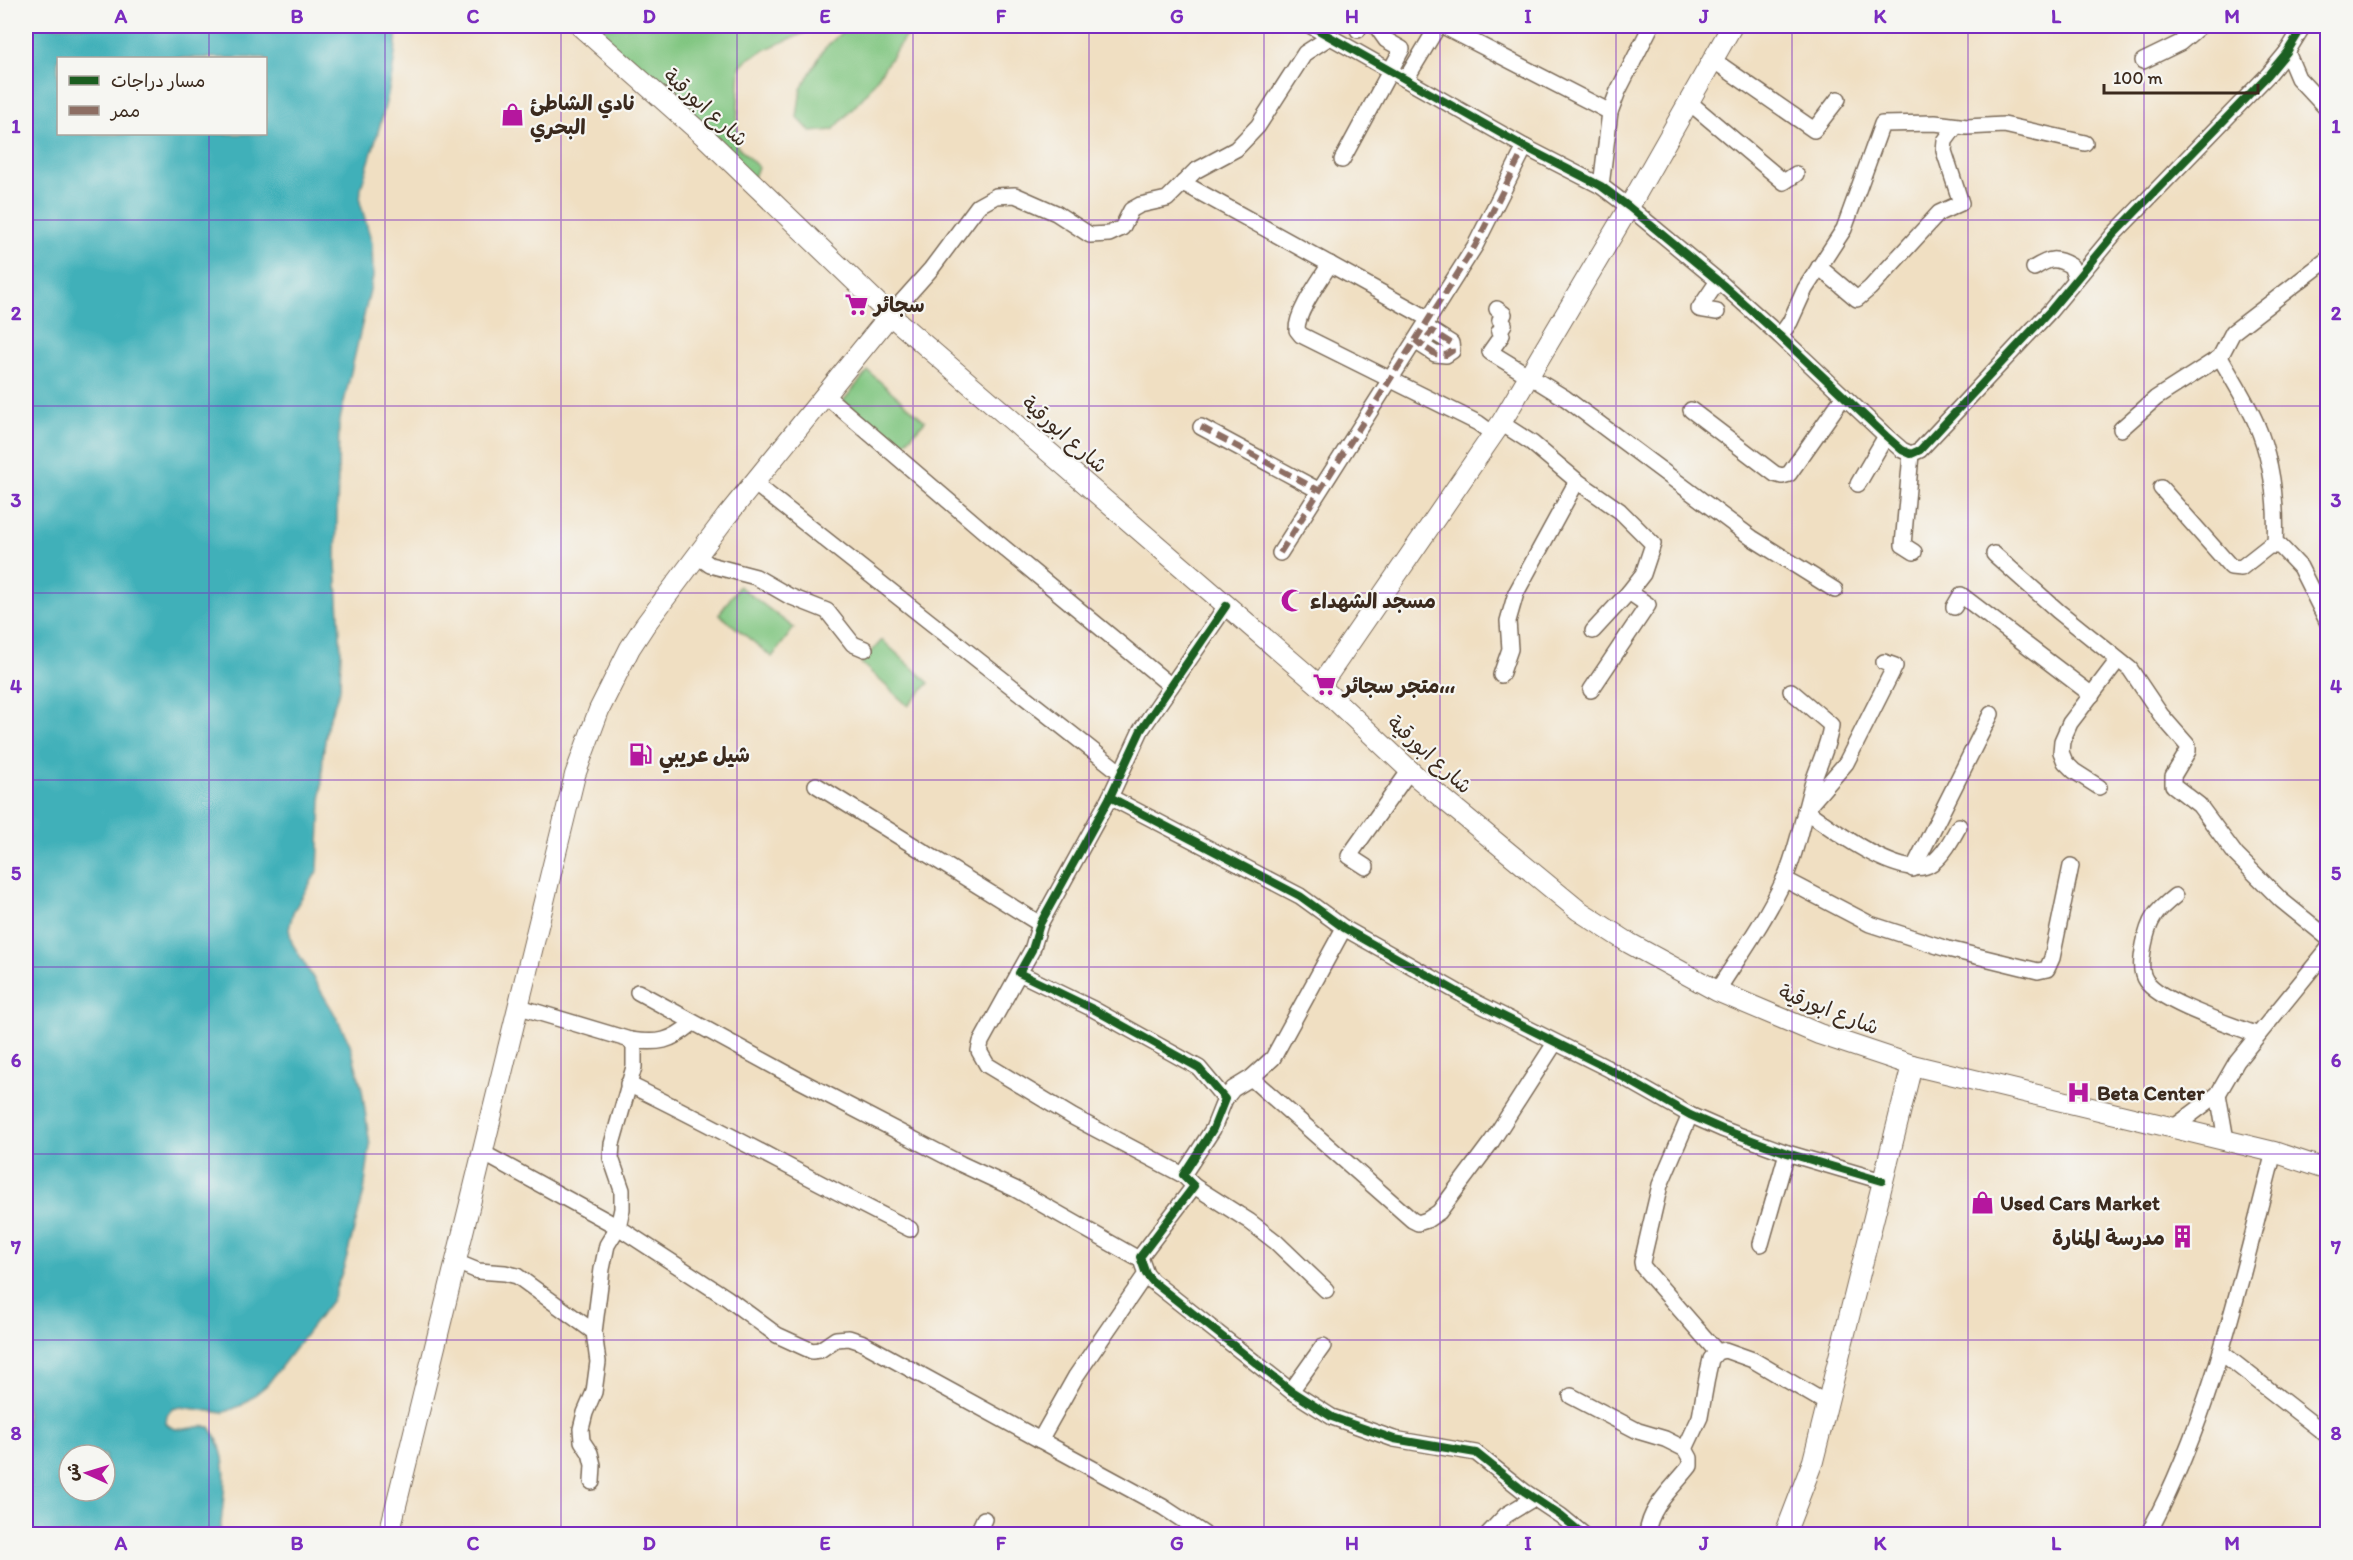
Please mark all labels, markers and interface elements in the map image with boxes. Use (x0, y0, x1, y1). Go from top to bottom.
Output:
text: A (114, 4, 128, 28)
text: B (291, 4, 304, 28)
text: C (467, 4, 480, 28)
text: D (642, 4, 656, 28)
text: E (819, 4, 831, 28)
text: F (996, 4, 1007, 28)
text: G (1170, 4, 1184, 28)
text: H (1345, 4, 1359, 28)
text: I (1524, 4, 1532, 28)
text: J (1698, 4, 1709, 28)
text: K (1874, 4, 1888, 28)
text: L (2051, 4, 2062, 28)
text: M (2224, 4, 2240, 28)
legend (57, 57, 267, 135)
scale bar (2104, 57, 2258, 95)
street label: شارع ابورقية (657, 63, 753, 154)
text: 100 m (2113, 67, 2163, 89)
text: مسار دراجات (111, 70, 205, 92)
place label: نادي الشاطئ البحري (530, 90, 635, 143)
text: ممر (109, 100, 140, 122)
shop icon: نادي الشاطئ البحري (499, 101, 525, 127)
text: 1 (11, 114, 21, 138)
text: 1 (2331, 114, 2341, 138)
supermarket icon: سجائر (843, 291, 869, 317)
place label: سجائر (872, 292, 925, 317)
text: 2 (11, 301, 22, 325)
text: 2 (2331, 301, 2342, 325)
street label: شارع ابورقية (1015, 390, 1113, 480)
text: 3 (11, 488, 22, 512)
text: 3 (2331, 488, 2342, 512)
mosque icon: مسجد الشهداء (1279, 587, 1305, 613)
place label: مسجد الشهداء (1310, 588, 1436, 613)
supermarket icon: متجر سجائر،،، (1312, 672, 1338, 698)
place label: متجر سجائر،،، (1341, 673, 1455, 698)
text: 4 (10, 674, 22, 698)
text: 4 (2330, 674, 2342, 698)
street label: شارع ابورقية (1381, 710, 1477, 801)
fuel station icon: شيل عريبي (628, 741, 654, 767)
place label: شيل عريبي (659, 742, 750, 774)
text: 5 (11, 861, 22, 885)
text: 5 (2331, 861, 2342, 885)
street label: شارع ابورقية (1774, 978, 1883, 1042)
text: 6 (11, 1048, 22, 1072)
text: 6 (2331, 1048, 2342, 1072)
hospital icon: Beta Center (2066, 1079, 2092, 1105)
place label: Beta Center (2097, 1080, 2205, 1105)
shop icon: Used Cars Market (1969, 1189, 1995, 1215)
place label: Used Cars Market (2000, 1190, 2160, 1215)
building icon: مدرسة المنارة (2170, 1224, 2196, 1250)
place label: مدرسة المنارة (2052, 1225, 2165, 1250)
text: 7 (10, 1235, 21, 1259)
text: 7 (2330, 1235, 2341, 1259)
text: 8 (11, 1421, 22, 1445)
text: 8 (2331, 1421, 2342, 1445)
north arrow (57, 1443, 117, 1503)
text: ش (62, 1463, 83, 1481)
text: A (114, 1531, 128, 1555)
text: B (291, 1531, 304, 1555)
text: C (467, 1531, 480, 1555)
text: D (642, 1531, 656, 1555)
text: E (819, 1531, 831, 1555)
text: F (996, 1531, 1007, 1555)
text: G (1170, 1531, 1184, 1555)
text: H (1345, 1531, 1359, 1555)
text: I (1524, 1531, 1532, 1555)
text: J (1698, 1531, 1709, 1555)
text: K (1874, 1531, 1888, 1555)
text: L (2051, 1531, 2062, 1555)
text: M (2224, 1531, 2240, 1555)

